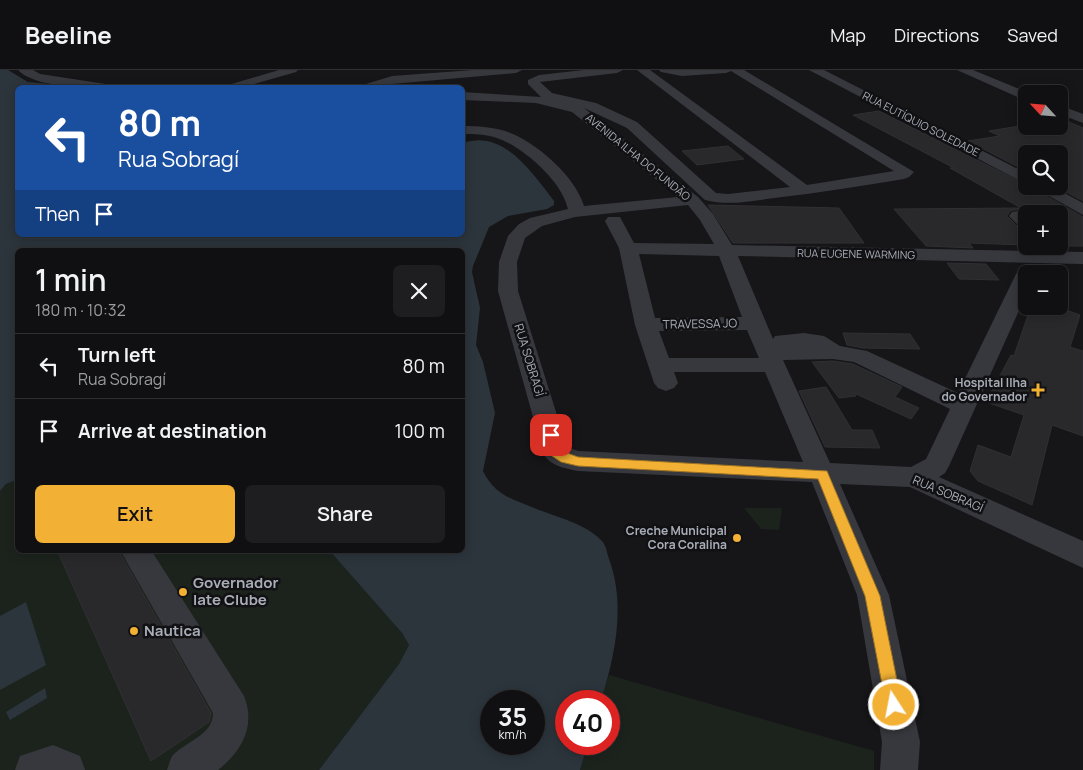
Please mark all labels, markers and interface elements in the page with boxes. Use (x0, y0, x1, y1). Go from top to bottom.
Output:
text: Beeline (25, 18, 112, 51)
text: Map (830, 23, 866, 47)
text: Directions (894, 23, 979, 47)
text: Saved (1007, 23, 1058, 47)
north arrow (1018, 85, 1068, 135)
map controls (1018, 85, 1068, 315)
street label: RUA EUTÍQUIO SOLEDADE (860, 87, 982, 160)
text: 80 m (118, 99, 201, 147)
icon: left (35, 105, 100, 170)
street label: AVENIDA ILHA DO FUNDÃO (583, 110, 694, 204)
text: Rua Sobragí (118, 144, 239, 174)
button: search (1018, 145, 1068, 195)
icon: arrive (90, 200, 118, 228)
text: Then (35, 201, 80, 227)
button: + (1018, 205, 1068, 255)
street label: RUA EUGENE WARMING (797, 245, 915, 262)
text: 1 min (35, 259, 107, 300)
button: close (393, 265, 445, 317)
button: − (1018, 265, 1068, 315)
text: 180 m · 10:32 (35, 299, 126, 321)
street label: TRAVESSA JO (663, 314, 738, 333)
street label: RUA SOBRAGÍ (510, 321, 549, 399)
text: Turn left (78, 342, 156, 368)
icon: left (35, 352, 63, 380)
text: 80 m (402, 353, 445, 379)
text: Rua Sobragí (78, 368, 166, 390)
place label: Hospital Ilha do Governador (941, 374, 1027, 405)
marker: Hospital Ilha do Governador (1031, 383, 1045, 397)
pin (530, 414, 572, 456)
icon: arrive (35, 417, 63, 445)
text: Arrive at destination (78, 418, 267, 444)
text: 100 m (394, 418, 445, 444)
icon: arrive (537, 421, 565, 449)
street label: RUA SOBRAGÍ (910, 471, 986, 516)
button: Exit (35, 485, 235, 543)
button: Share (245, 485, 445, 543)
place label: Creche Municipal Cora Coralina (626, 522, 727, 553)
marker: Creche Municipal Cora Coralina (731, 532, 743, 544)
place label: Governador Iate Clube (193, 572, 279, 610)
marker: Governador Iate Clube (177, 586, 189, 598)
place label: Nautica (144, 620, 201, 641)
marker: Nautica (128, 625, 140, 637)
position arrow (867, 678, 919, 730)
speed limit sign: 40 (555, 690, 620, 755)
text: 35 (498, 699, 527, 734)
text: km/h (499, 726, 526, 743)

